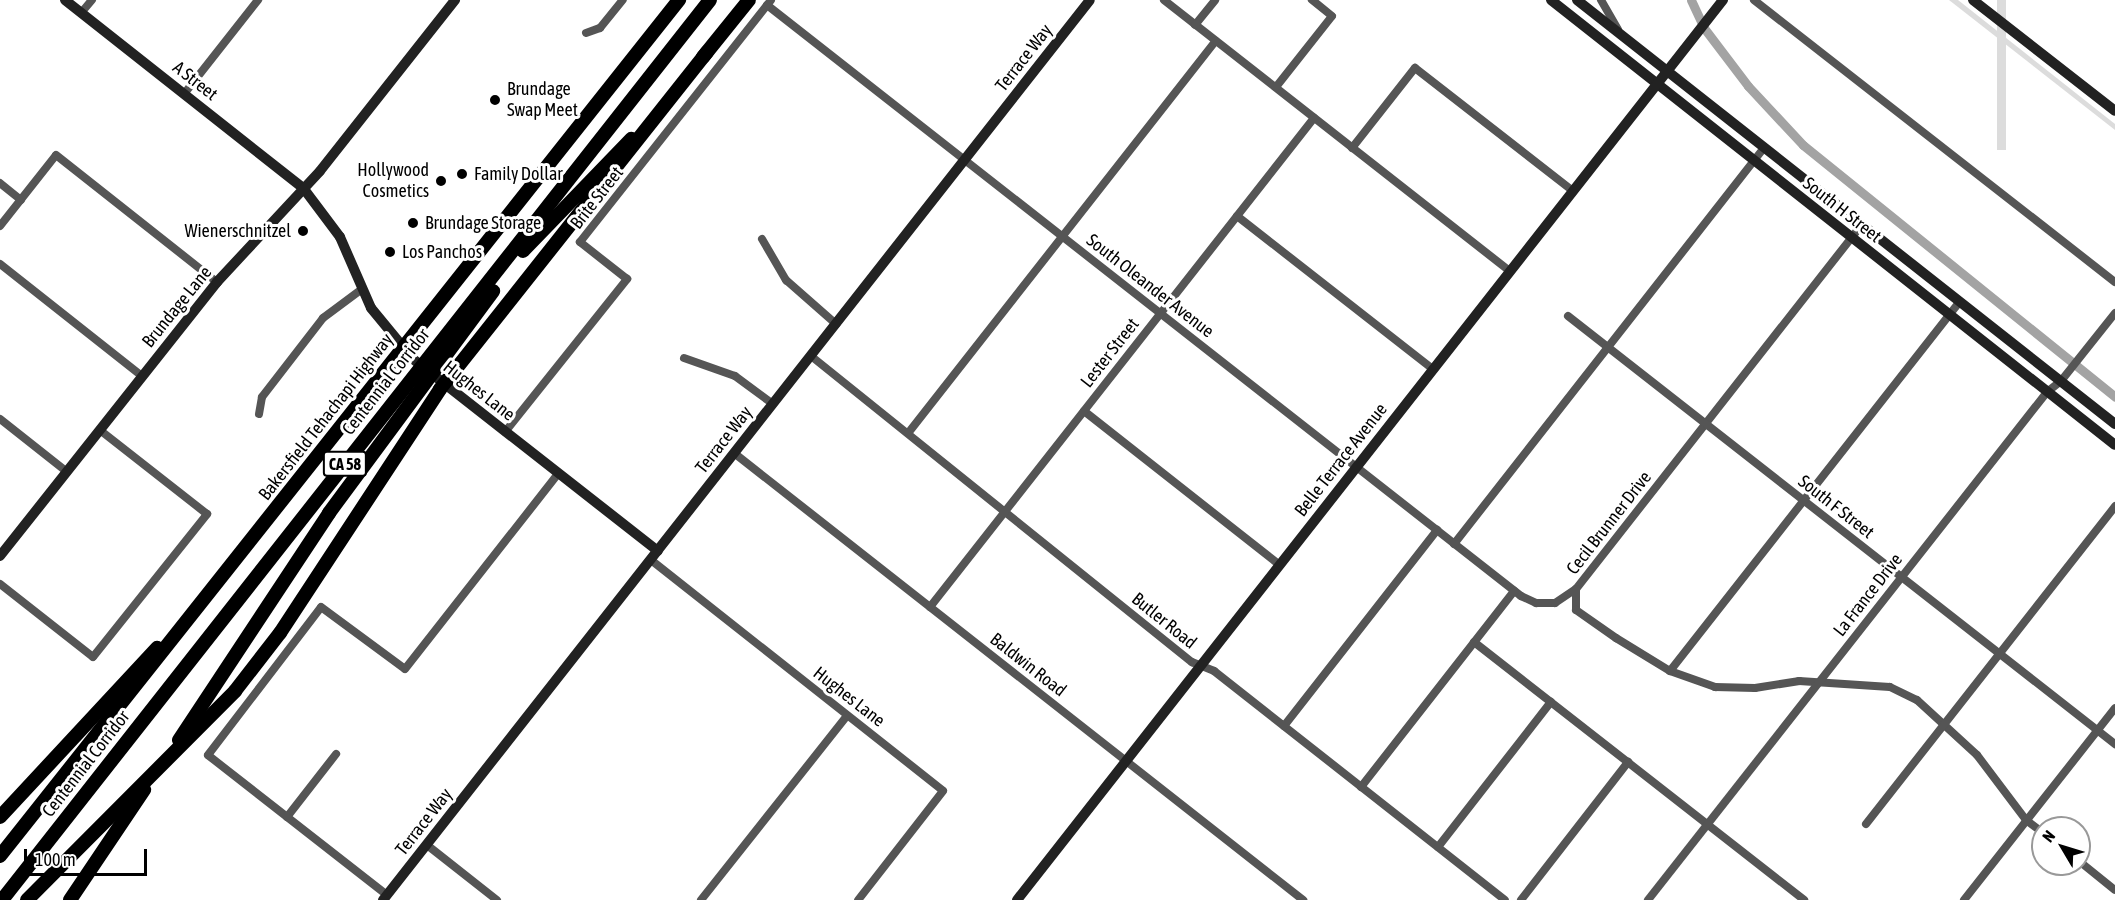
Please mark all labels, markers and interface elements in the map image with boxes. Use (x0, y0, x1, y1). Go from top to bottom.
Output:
street label: Terrace Way (991, 20, 1057, 96)
street label: A Street (168, 57, 222, 105)
place label: Brundage Swap Meet (507, 79, 578, 122)
marker: Brundage Swap Meet (488, 93, 502, 107)
place label: Hollywood Cosmetics (357, 160, 429, 202)
place label: Family Dollar (474, 163, 563, 185)
street label: Brite Street (566, 163, 628, 233)
marker: Family Dollar (455, 167, 469, 181)
street label: South H Street (1799, 173, 1885, 247)
marker: Hollywood Cosmetics (434, 174, 448, 188)
place label: Brundage Storage (425, 212, 541, 234)
marker: Brundage Storage (406, 216, 420, 230)
place label: Wienerschnitzel (184, 220, 291, 242)
marker: Wienerschnitzel (296, 224, 310, 238)
street label: South Oleander Avenue (1082, 230, 1218, 342)
place label: Los Panchos (402, 241, 482, 263)
marker: Los Panchos (383, 245, 397, 259)
street label: Brundage Lane (138, 262, 216, 352)
street label: Lester Street (1076, 314, 1144, 392)
street label: Centennial Corridor (338, 325, 434, 439)
street label: Bakersfield Tehachapi Highway (254, 329, 398, 505)
street label: Hughes Lane (439, 356, 519, 426)
street label: Belle Terrace Avenue (1290, 399, 1392, 521)
street label: Terrace Way (691, 402, 757, 478)
road number: CA 58 (322, 451, 368, 477)
street label: Cecil Brunner Drive (1562, 467, 1656, 579)
street label: South F Street (1794, 471, 1878, 543)
street label: La France Drive (1829, 549, 1907, 641)
street label: Butler Road (1127, 588, 1201, 654)
street label: Baldwin Road (986, 629, 1070, 701)
street label: Hughes Lane (809, 662, 889, 732)
street label: Centennial Corridor (38, 707, 134, 821)
street label: Terrace Way (391, 784, 457, 860)
north arrow (2031, 816, 2091, 876)
text: N (2038, 827, 2058, 845)
scale bar (27, 837, 150, 875)
text: 100 m (35, 849, 76, 870)

